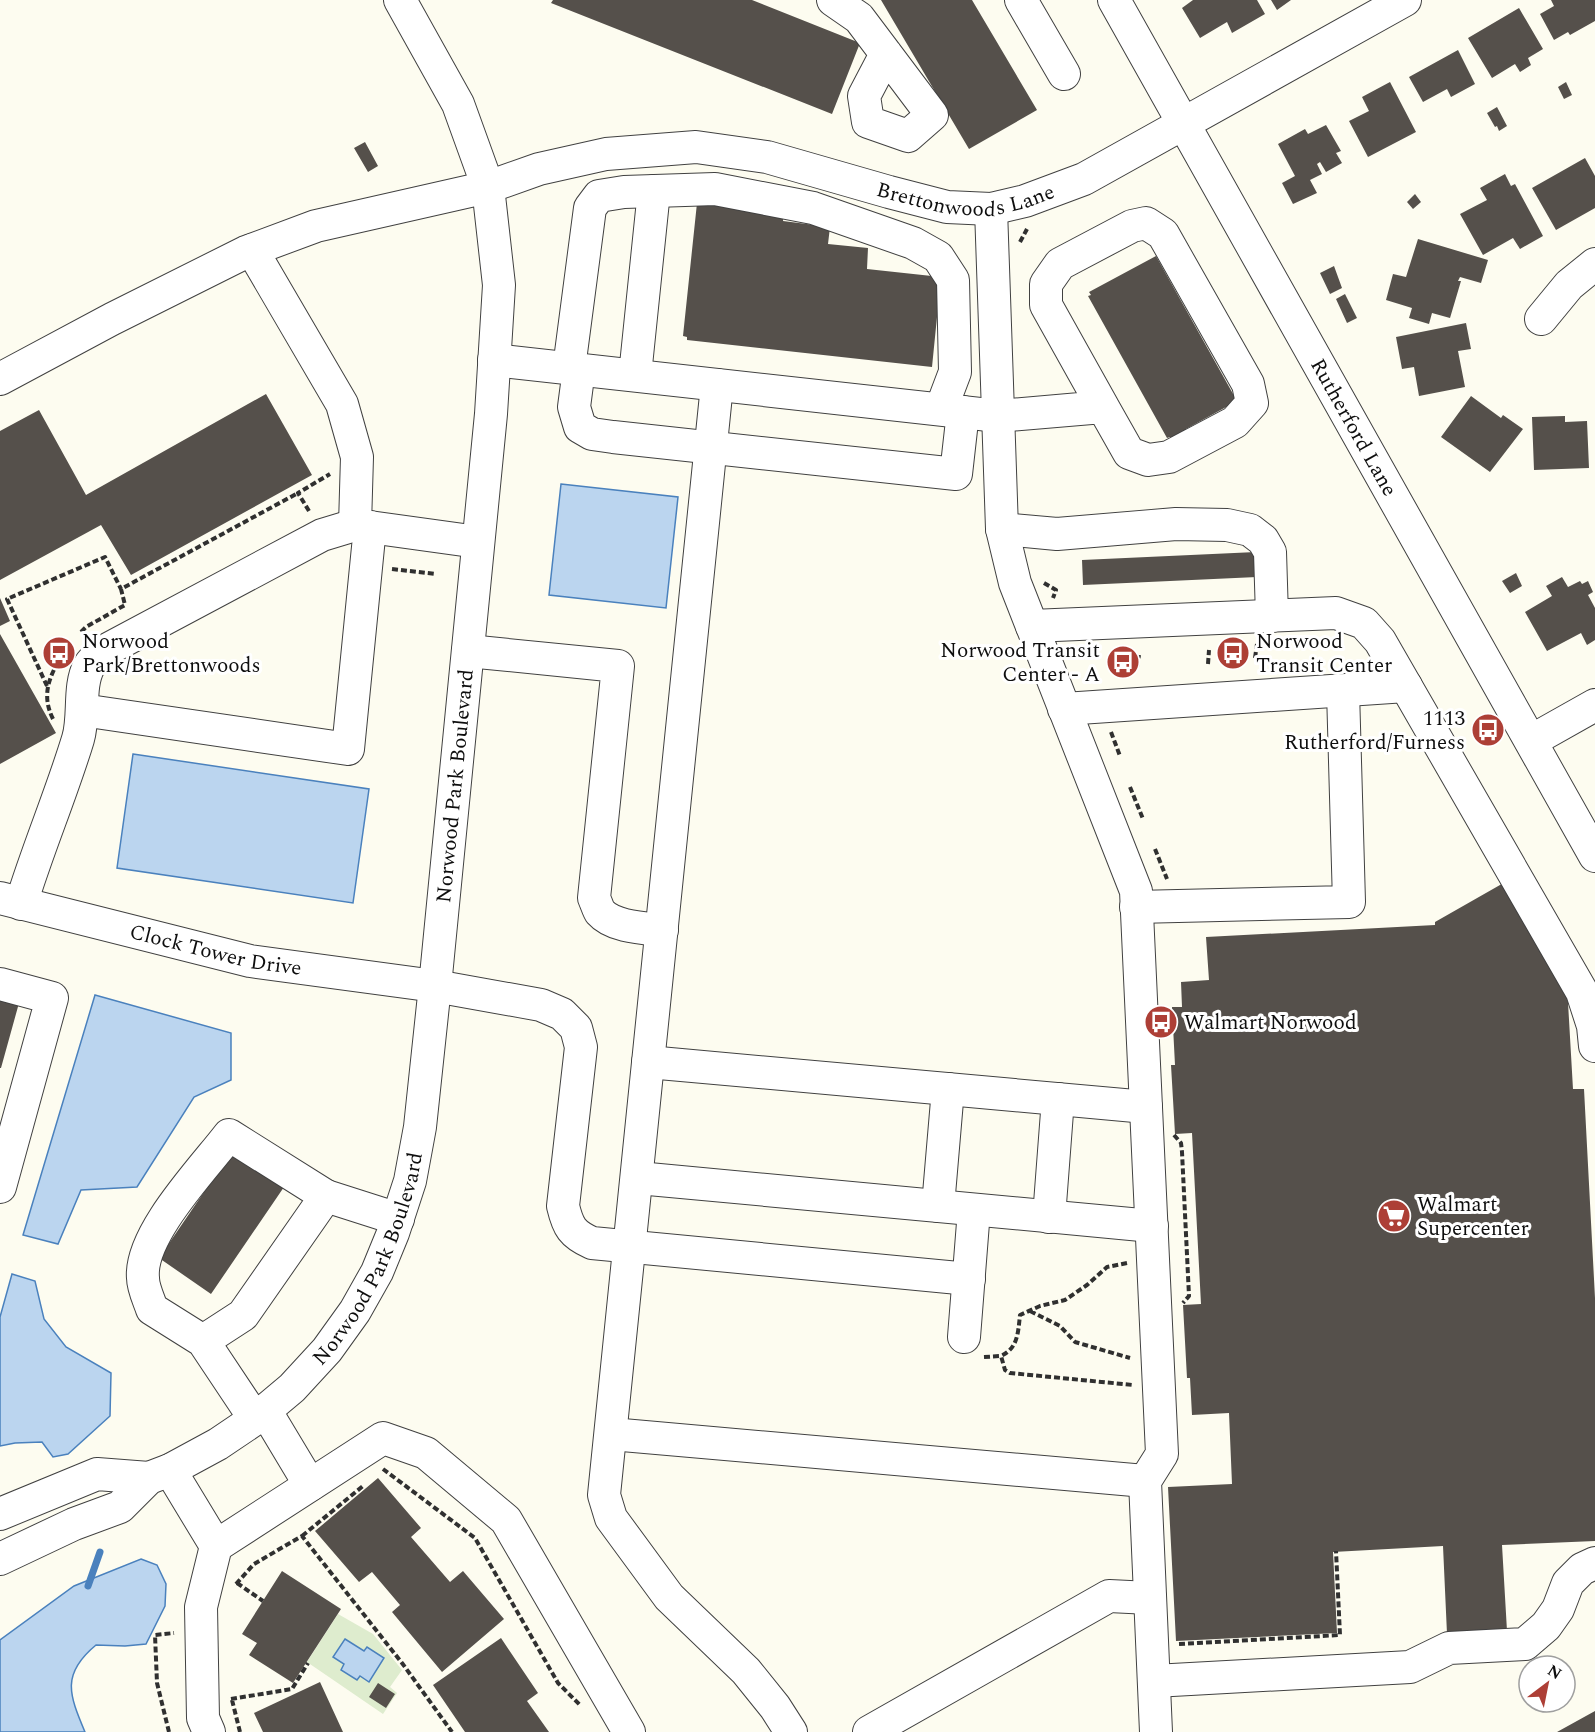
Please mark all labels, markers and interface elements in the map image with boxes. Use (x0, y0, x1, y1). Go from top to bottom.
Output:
street label: Brettonwoods Lane (873, 174, 1059, 226)
street label: Rutherford Lane (1302, 353, 1405, 503)
place label: Norwood Park/Brettonwoods (82, 626, 261, 682)
place label: Norwood Transit Center (1256, 626, 1392, 682)
bus stop icon: Norwood Park/Brettonwoods (41, 635, 77, 671)
place label: Norwood Transit Center - A (940, 635, 1100, 691)
bus stop icon: Norwood Transit Center (1215, 635, 1251, 671)
bus stop icon: Norwood Transit Center - A (1105, 644, 1141, 680)
street label: Norwood Park Boulevard (428, 668, 483, 904)
place label: 1113 Rutherford/Furness (1284, 703, 1465, 759)
bus stop icon: 1113 Rutherford/Furness (1470, 712, 1506, 748)
street label: Clock Tower Drive (126, 916, 303, 985)
bus stop icon: Walmart Norwood (1143, 1004, 1179, 1040)
place label: Walmart Norwood (1184, 1007, 1357, 1039)
street label: Norwood Park Boulevard (305, 1150, 432, 1373)
place label: Walmart Supercenter (1417, 1189, 1529, 1245)
supermarket icon: Walmart Supercenter (1376, 1198, 1412, 1234)
north arrow (1517, 1654, 1577, 1714)
text: N (1543, 1658, 1566, 1686)

